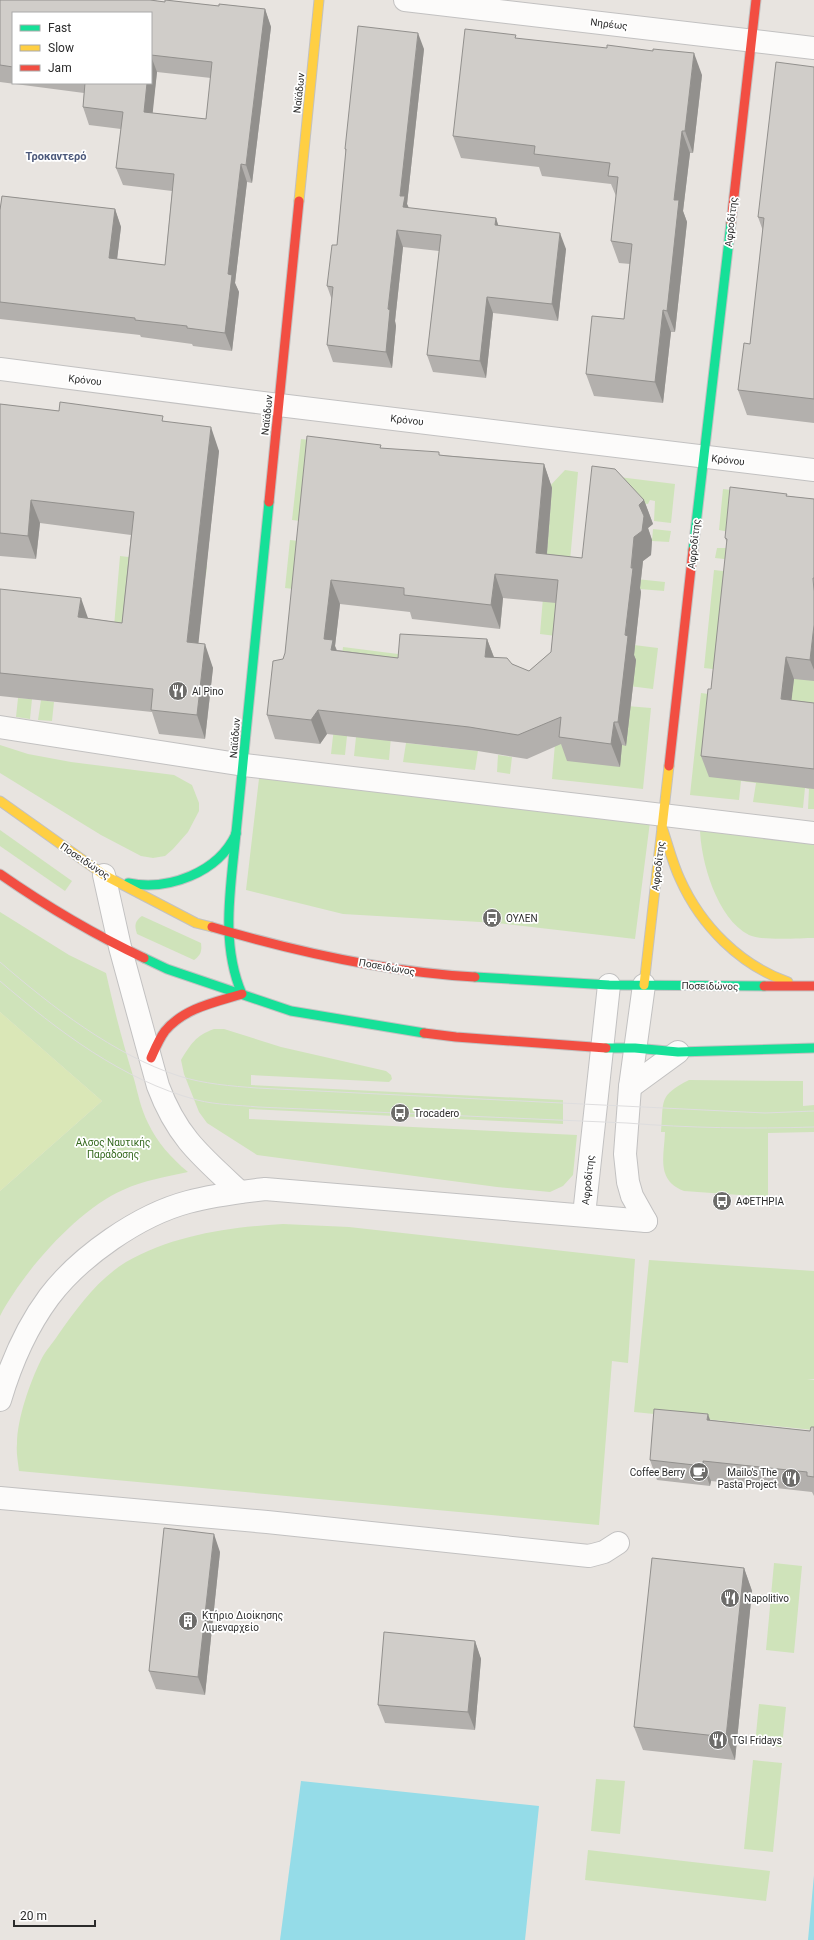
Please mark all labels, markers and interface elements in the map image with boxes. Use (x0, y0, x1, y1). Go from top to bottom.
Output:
legend (12, 12, 152, 84)
street label: Νηρέως (590, 16, 628, 33)
text: Fast (48, 21, 71, 35)
text: Slow (48, 41, 74, 55)
text: Jam (48, 61, 72, 75)
street label: Ναϊάδων (291, 72, 307, 114)
district label: Τροκαντερό (25, 150, 87, 163)
street label: Αφροδίτης (723, 196, 740, 248)
street label: Κρόνου (68, 372, 102, 388)
street label: Ναϊάδων (259, 394, 275, 436)
street label: Κρόνου (390, 412, 424, 428)
street label: Κρόνου (711, 452, 745, 468)
street label: Αφροδίτης (686, 518, 703, 570)
restaurant icon: Al Pino (167, 680, 189, 702)
place label: Al Pino (192, 686, 224, 697)
street label: Ναϊάδων (228, 717, 242, 759)
street label: Αφροδίτης (649, 840, 668, 892)
street label: Ποσειδώνος (58, 841, 112, 882)
bus stop icon: ΟΥΛΕΝ (481, 907, 503, 929)
place label: ΟΥΛΕΝ (506, 913, 538, 924)
street label: Ποσειδώνος (358, 957, 416, 978)
street label: Ποσειδώνος (681, 980, 739, 993)
bus stop icon: Trocadero (389, 1102, 411, 1124)
place label: Trocadero (414, 1108, 460, 1119)
park label: Αλσος Ναυτικής Παράδοσης (76, 1137, 150, 1161)
street label: Αφροδίτης (580, 1154, 597, 1206)
bus stop icon: ΑΦΕΤΗΡΙΑ (711, 1190, 733, 1212)
place label: ΑΦΕΤΗΡΙΑ (736, 1196, 784, 1207)
cafe icon: Coffee Berry (688, 1461, 710, 1483)
place label: Coffee Berry (630, 1467, 685, 1478)
place label: Mailo's The Pasta Project (717, 1467, 777, 1490)
restaurant icon: Mailo's The Pasta Project (780, 1467, 802, 1489)
restaurant icon: Napolitivo (719, 1587, 741, 1609)
place label: Napolitivo (744, 1593, 789, 1604)
building icon: Κτήριο Διοίκησης Λιμεναρχείο (177, 1610, 199, 1632)
place label: Κτήριο Διοίκησης Λιμεναρχείο (202, 1610, 283, 1633)
restaurant icon: TGI Fridays (707, 1729, 729, 1751)
place label: TGI Fridays (732, 1735, 782, 1746)
scale bar (14, 1902, 95, 1928)
text: 20 m (20, 1909, 47, 1923)

